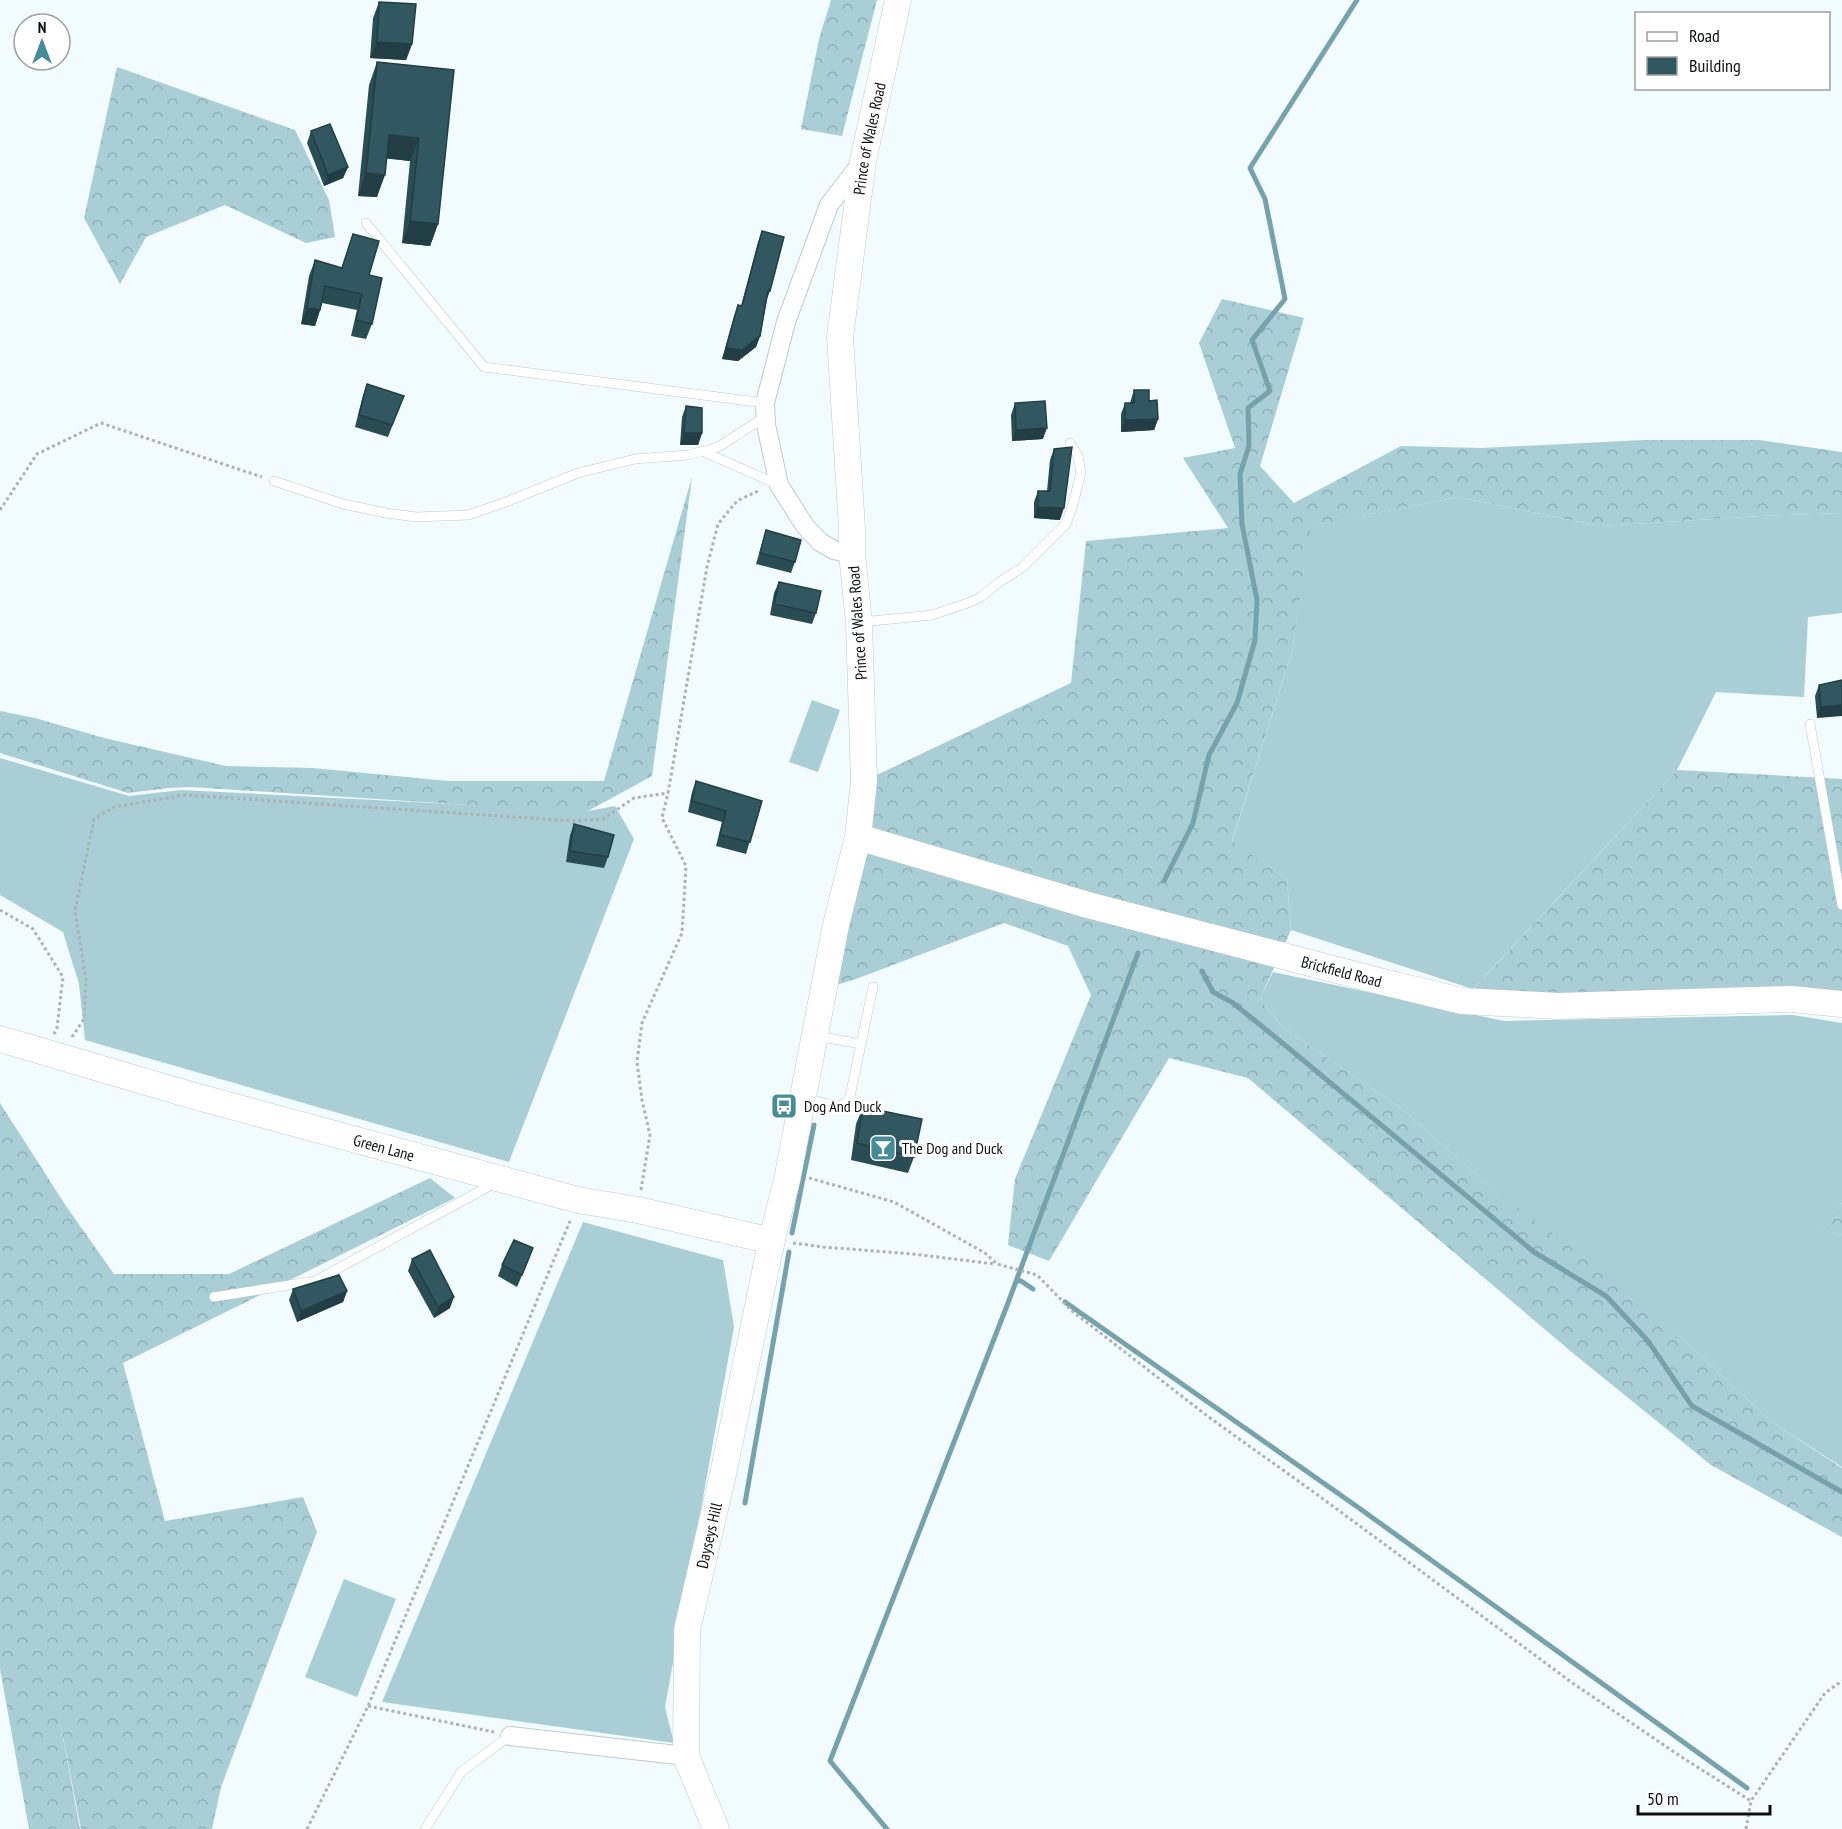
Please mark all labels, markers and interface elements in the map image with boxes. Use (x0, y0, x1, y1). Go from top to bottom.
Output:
north arrow (12, 12, 72, 72)
legend (1635, 12, 1830, 90)
text: N (38, 17, 46, 37)
text: Road (1689, 24, 1720, 47)
text: Building (1689, 54, 1741, 77)
street label: Prince of Wales Road (849, 80, 890, 196)
street label: Prince of Wales Road (843, 565, 871, 681)
street label: Brickfield Road (1299, 951, 1384, 991)
bus stop icon: Dog And Duck (769, 1091, 799, 1121)
place label: Dog And Duck (804, 1096, 882, 1116)
street label: Green Lane (351, 1130, 417, 1165)
bar icon: The Dog and Duck (868, 1133, 898, 1163)
place label: The Dog and Duck (902, 1138, 1004, 1158)
street label: Dayseys Hill (692, 1500, 726, 1570)
scale bar (1638, 1778, 1770, 1816)
text: 50 m (1647, 1787, 1679, 1810)

